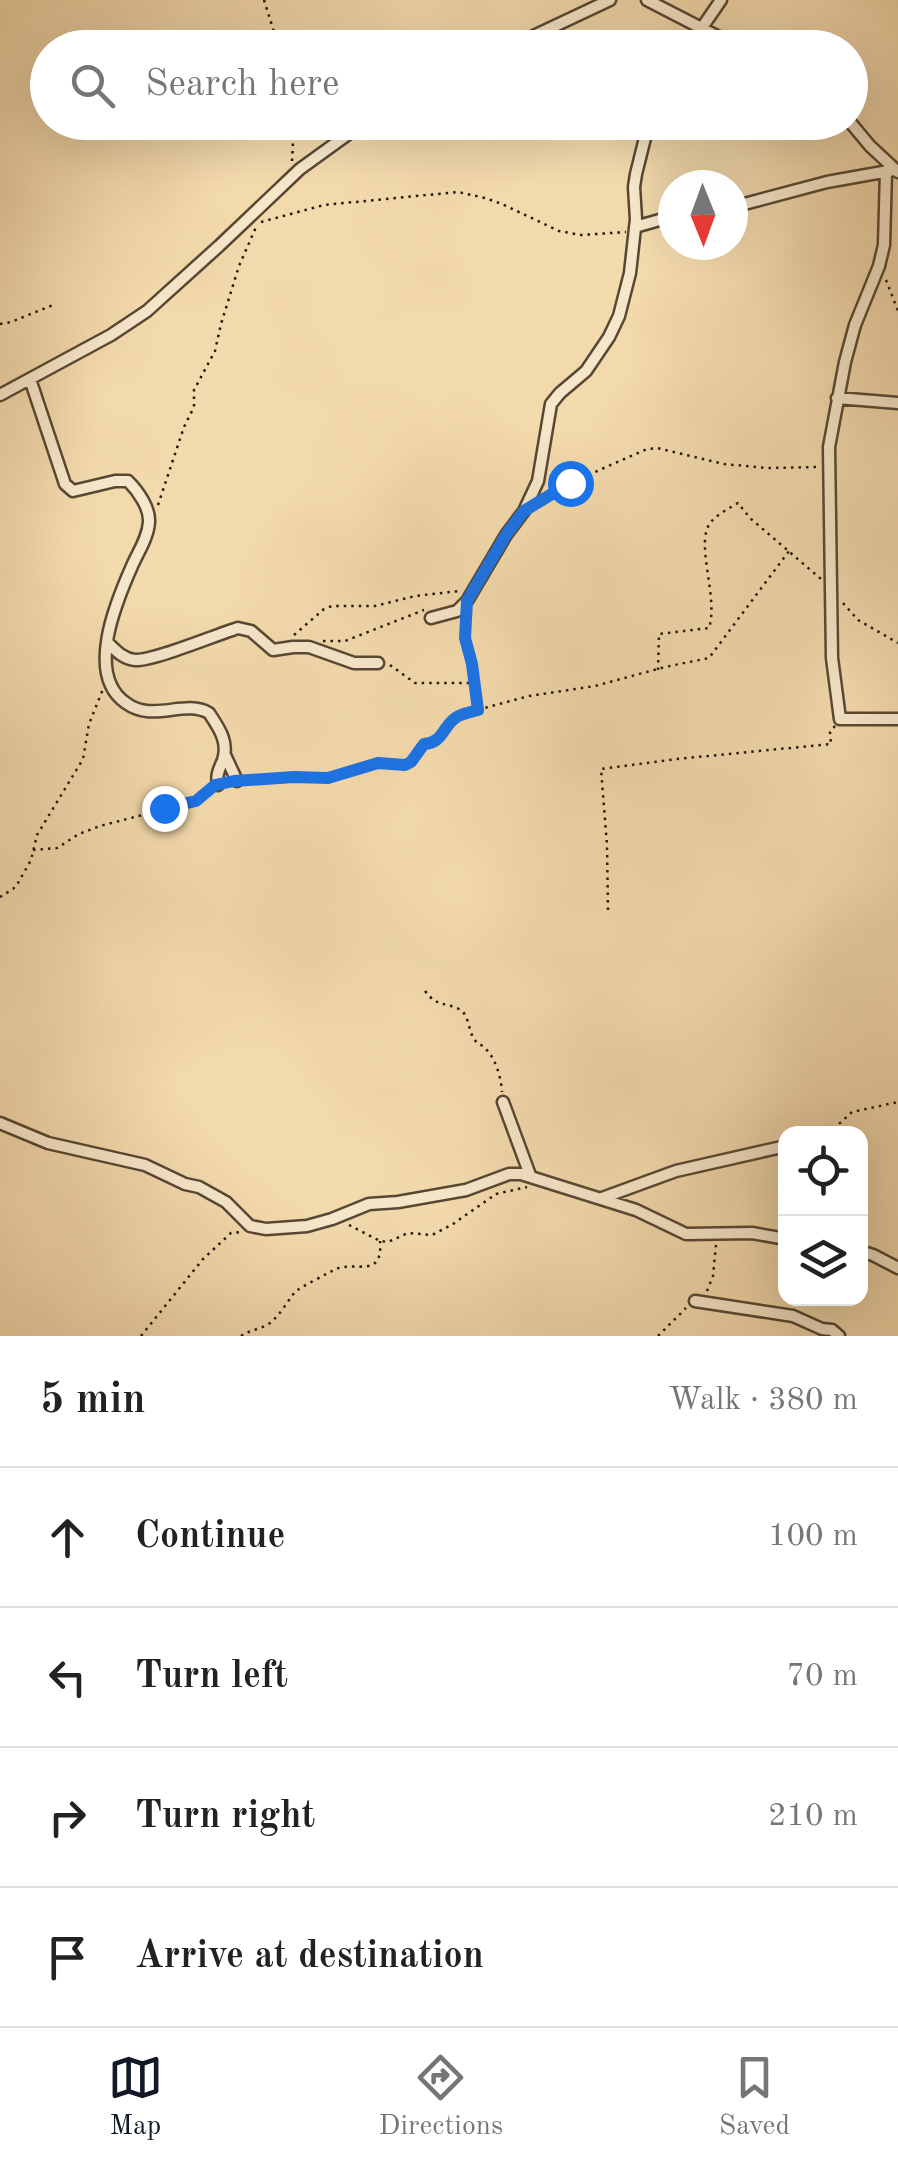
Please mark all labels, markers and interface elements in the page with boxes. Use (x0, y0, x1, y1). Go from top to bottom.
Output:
search box (30, 30, 868, 140)
icon: search (65, 58, 120, 113)
text: Search here (145, 66, 340, 104)
north arrow (658, 170, 748, 260)
route start (548, 461, 594, 507)
route end (142, 786, 188, 832)
map controls (778, 1126, 868, 1306)
button: locate (778, 1126, 868, 1216)
button: layers (778, 1216, 868, 1306)
text: 5 min (40, 1380, 146, 1422)
text: Walk · 380 m (668, 1385, 858, 1417)
icon: ahead (40, 1510, 95, 1565)
text: Continue (135, 1518, 285, 1556)
text: 100 m (768, 1521, 858, 1553)
icon: left (40, 1650, 95, 1705)
text: Turn left (135, 1658, 288, 1696)
text: 70 m (787, 1661, 858, 1693)
icon: right (40, 1790, 95, 1845)
text: Turn right (135, 1798, 315, 1836)
text: 210 m (768, 1801, 858, 1833)
icon: arrive (40, 1930, 95, 1985)
text: Arrive at destination (135, 1938, 484, 1976)
tab: Map (108, 2050, 163, 2145)
tab: Directions (379, 2050, 503, 2145)
tab: Saved (719, 2050, 790, 2145)

